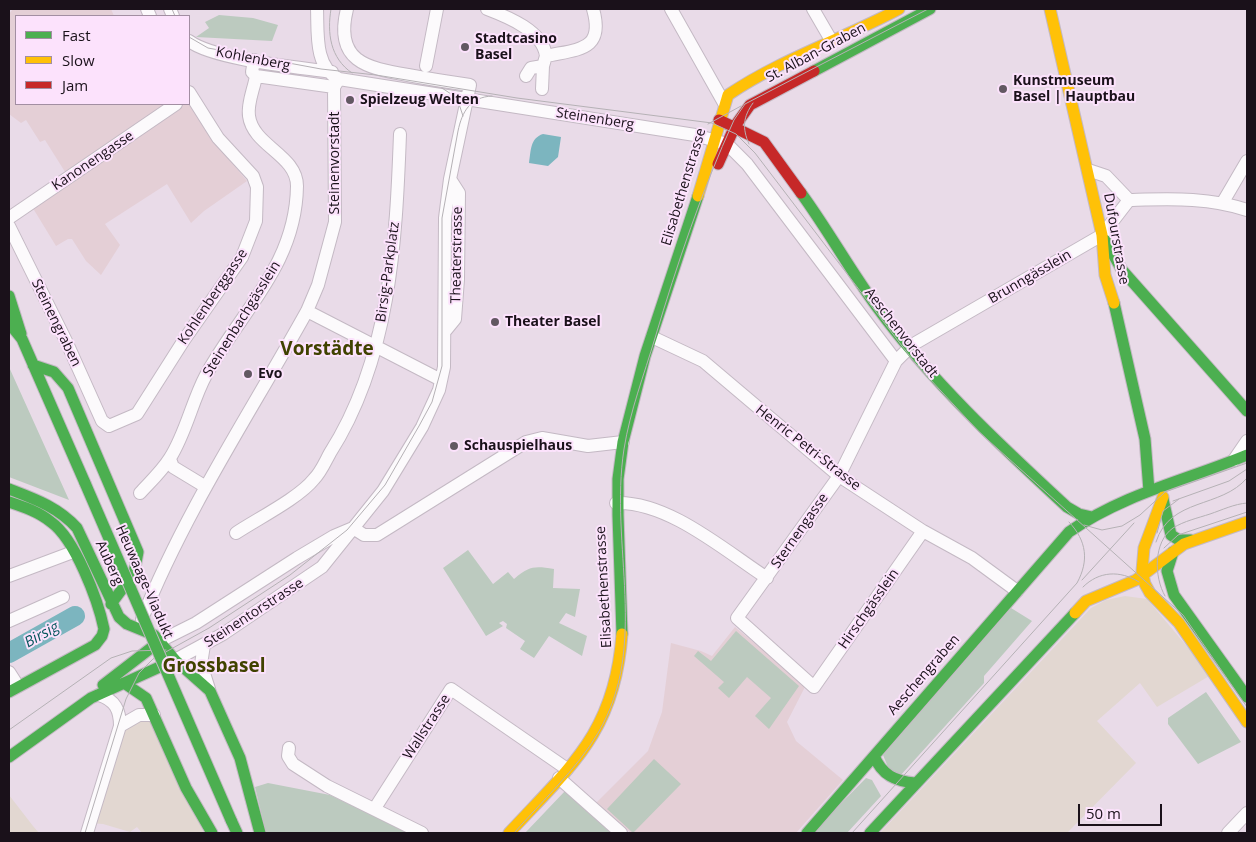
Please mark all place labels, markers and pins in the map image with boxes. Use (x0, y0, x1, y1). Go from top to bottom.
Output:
place label: Stadtcasino Basel (475, 31, 557, 64)
marker: Stadtcasino Basel (459, 41, 471, 53)
place label: Kunstmuseum Basel | Hauptbau (1013, 73, 1135, 105)
marker: Kunstmuseum Basel | Hauptbau (997, 83, 1009, 95)
place label: Spielzeug Welten (360, 92, 479, 108)
marker: Spielzeug Welten (344, 94, 356, 106)
place label: Theater Basel (505, 314, 601, 330)
marker: Theater Basel (489, 316, 501, 328)
place label: Evo (258, 366, 282, 382)
marker: Evo (242, 368, 254, 380)
place label: Schauspielhaus (464, 438, 572, 454)
marker: Schauspielhaus (448, 440, 460, 452)

